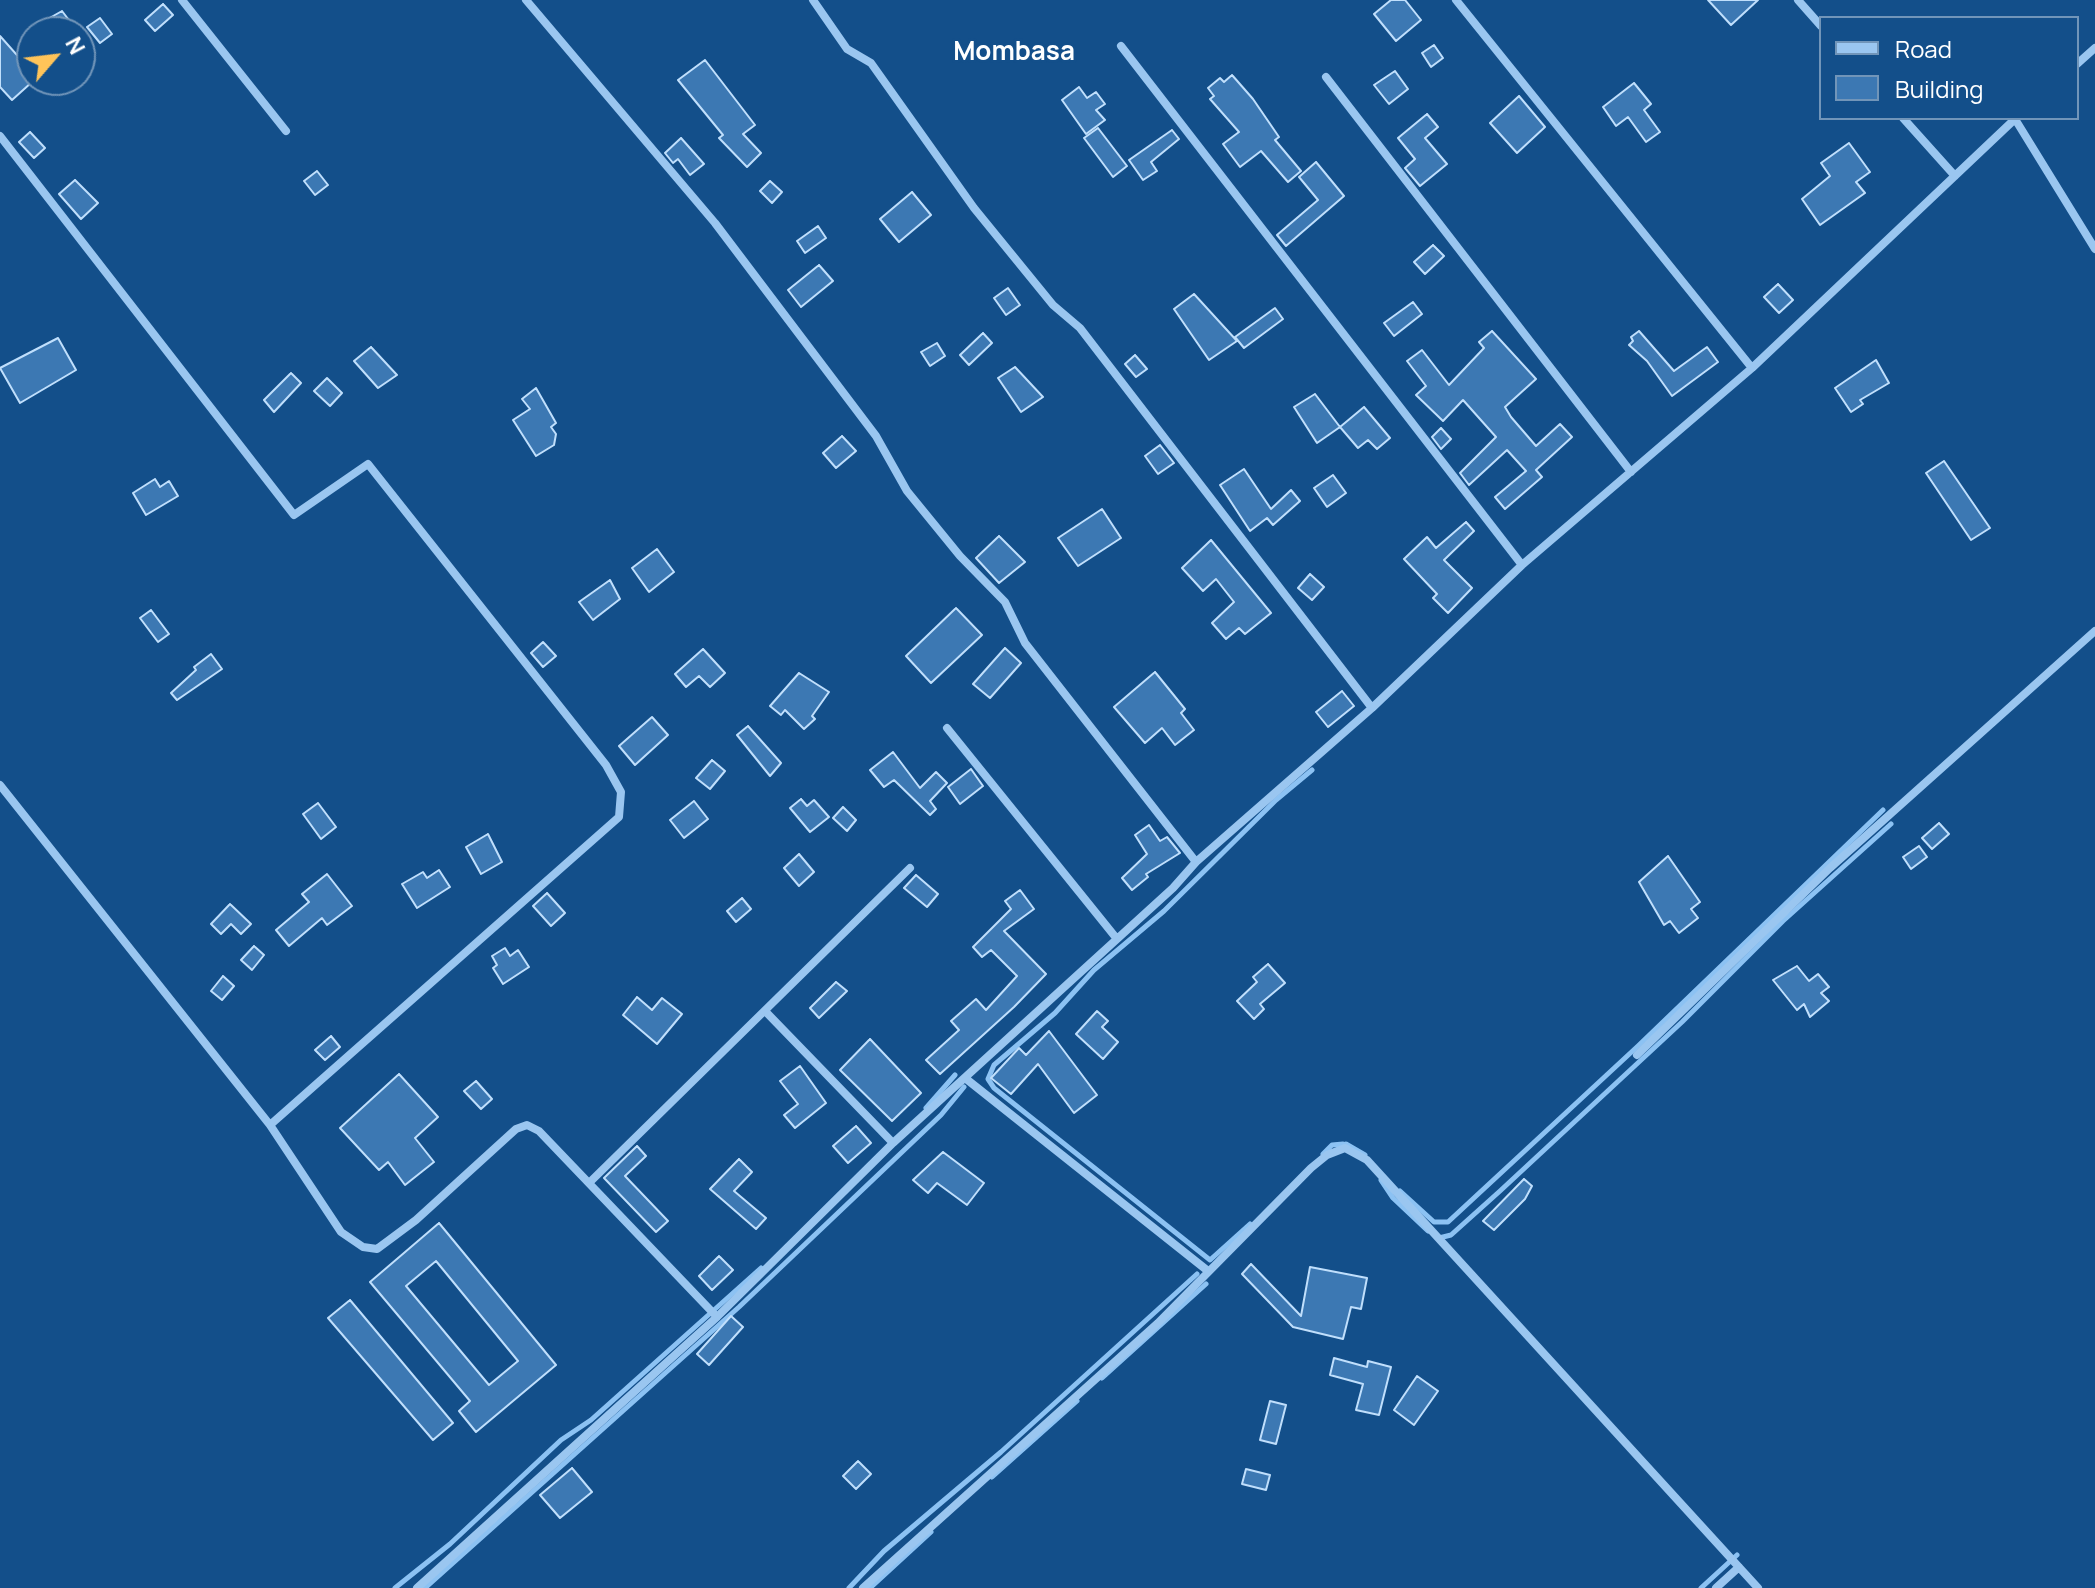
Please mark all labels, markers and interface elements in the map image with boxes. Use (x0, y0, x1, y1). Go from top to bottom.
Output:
north arrow (16, 16, 96, 96)
legend (1819, 16, 2079, 120)
text: N (58, 32, 92, 60)
text: Road (1895, 32, 1952, 65)
district label: Mombasa (953, 37, 1075, 69)
text: Building (1895, 72, 1983, 105)

